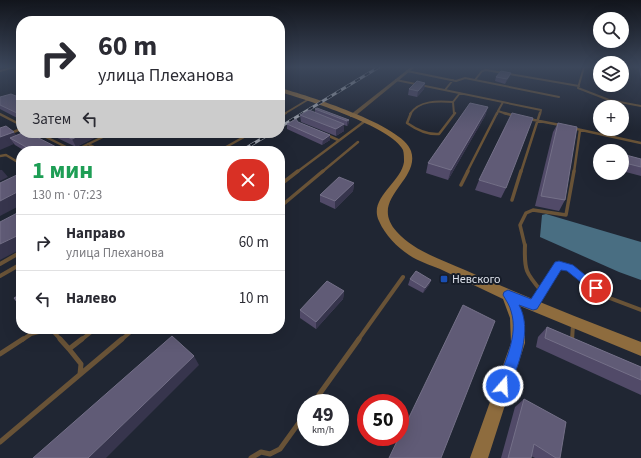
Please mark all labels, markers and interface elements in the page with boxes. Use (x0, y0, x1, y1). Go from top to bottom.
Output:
map controls (593, 12, 629, 180)
button: search (593, 12, 629, 48)
text: 60 m (98, 26, 157, 66)
icon: right (32, 32, 84, 84)
button: layers (593, 56, 629, 92)
text: улица Плеханова (98, 63, 234, 88)
button: + (593, 100, 629, 136)
icon: left (79, 108, 101, 130)
text: Затем (32, 109, 71, 130)
button: − (593, 144, 629, 180)
text: 1 мин (32, 153, 93, 188)
button: close (227, 159, 269, 201)
text: 130 m · 07:23 (32, 186, 102, 204)
text: Направо (66, 223, 125, 244)
icon: right (32, 232, 54, 254)
text: 60 m (239, 232, 269, 253)
text: улица Плеханова (66, 244, 164, 262)
place label: Невского (452, 271, 501, 288)
pin (579, 271, 613, 305)
marker: Невского (439, 274, 449, 284)
icon: arrive (585, 277, 607, 299)
icon: left (32, 288, 54, 310)
text: Налево (66, 288, 117, 309)
text: 10 m (239, 288, 269, 309)
position arrow (482, 365, 524, 407)
speed limit sign: 50 (357, 394, 409, 446)
text: 49 (312, 401, 334, 429)
text: km/h (312, 423, 334, 437)

